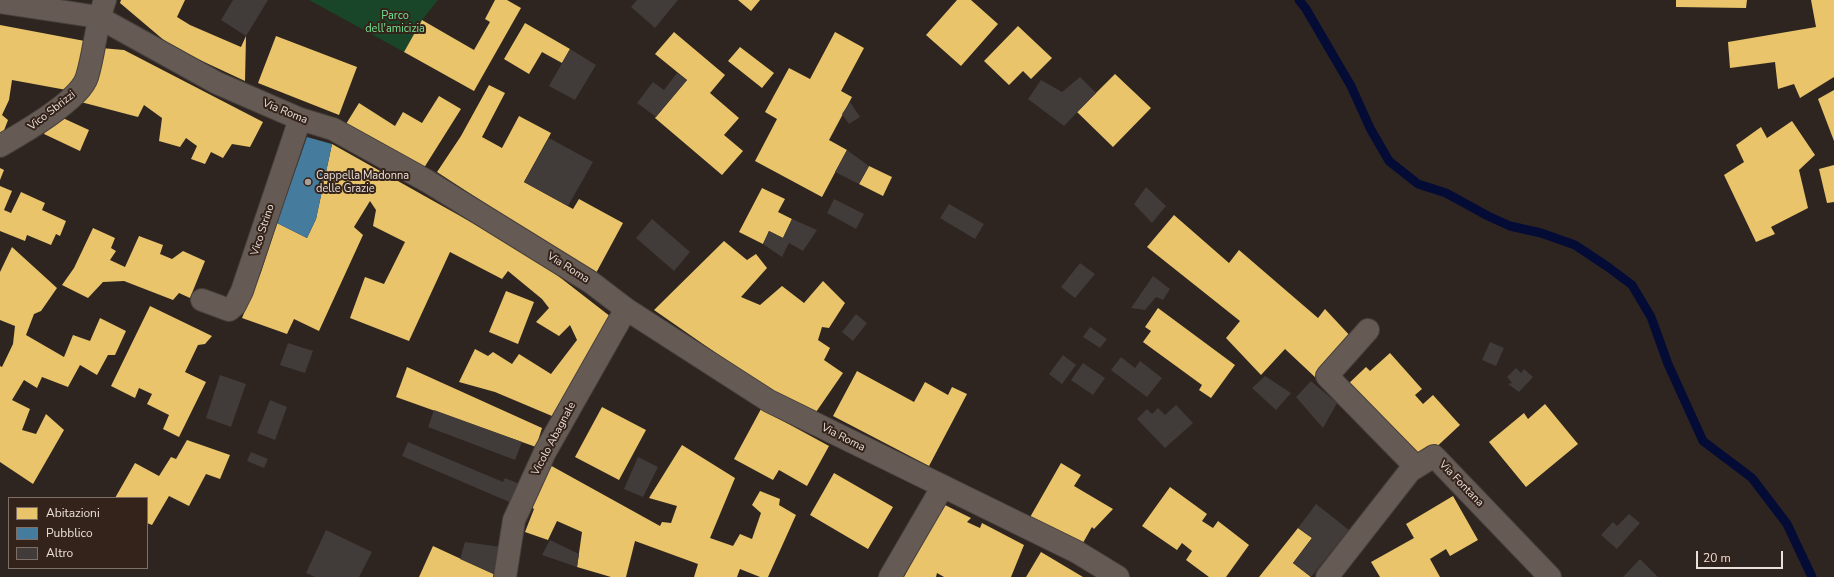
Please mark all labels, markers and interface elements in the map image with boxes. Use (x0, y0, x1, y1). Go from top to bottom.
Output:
park label: Parco dell'amicizia (365, 9, 425, 35)
street label: Vico Sbrizzi (26, 88, 78, 134)
street label: Via Roma (261, 97, 309, 127)
place label: Cappella Madonna delle Grazie (316, 169, 409, 195)
marker: Cappella Madonna delle Grazie (303, 177, 313, 187)
street label: Vico Strino (248, 203, 278, 257)
street label: Via Roma (544, 250, 592, 286)
street label: Vicolo Abagnale (529, 400, 579, 478)
street label: Via Roma (819, 421, 867, 455)
street label: Via Fontana (1436, 458, 1486, 510)
legend (8, 497, 148, 569)
text: Abitazioni (46, 505, 100, 521)
text: Pubblico (46, 525, 93, 541)
scale bar (1698, 543, 1785, 569)
text: Altro (46, 545, 73, 561)
text: 20 m (1703, 550, 1731, 566)

